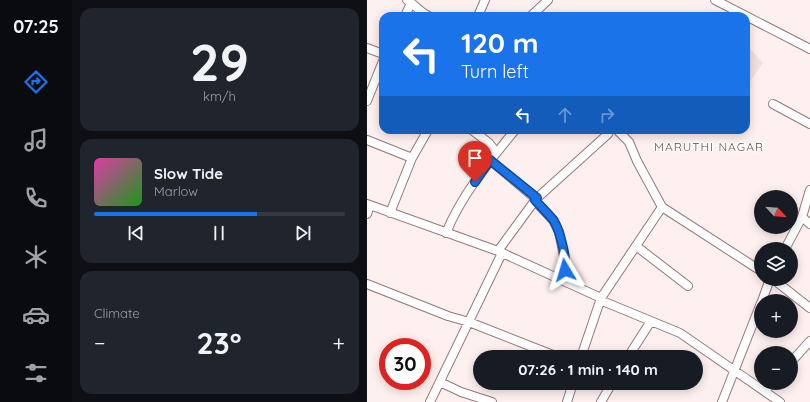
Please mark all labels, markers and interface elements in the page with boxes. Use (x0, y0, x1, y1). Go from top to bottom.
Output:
text: 07:25 (13, 15, 59, 38)
text: 120 m (461, 25, 539, 60)
icon: left (395, 28, 447, 80)
text: 29 (190, 29, 249, 94)
text: Turn left (461, 60, 529, 83)
icon: directions (22, 68, 50, 96)
text: km/h (203, 88, 236, 104)
icon: left (512, 104, 534, 126)
icon: ahead (554, 104, 576, 126)
icon: right (596, 104, 618, 126)
icon: music (22, 126, 50, 154)
district label: MARUTHI NAGAR (654, 139, 764, 154)
pin (458, 141, 492, 182)
icon: arrive (464, 147, 486, 169)
text: Slow Tide (154, 164, 223, 183)
text: Marlow (154, 183, 198, 199)
icon: phone (22, 184, 50, 212)
north arrow (754, 190, 798, 234)
map controls (754, 190, 798, 390)
icon: previous (125, 222, 147, 244)
icon: pause (208, 222, 230, 244)
icon: next (292, 222, 314, 244)
button: layers (754, 242, 798, 286)
icon: climate (22, 243, 50, 271)
position arrow (544, 249, 586, 291)
button: + (754, 294, 798, 338)
icon: car (22, 301, 50, 329)
text: Climate (94, 305, 140, 321)
text: 23° (197, 324, 242, 362)
text: − (94, 329, 105, 357)
text: + (333, 329, 345, 357)
speed limit sign: 30 (379, 338, 431, 390)
button: − (754, 346, 798, 390)
icon: filters (22, 359, 50, 387)
text: 07:26 · 1 min · 140 m (518, 360, 658, 379)

